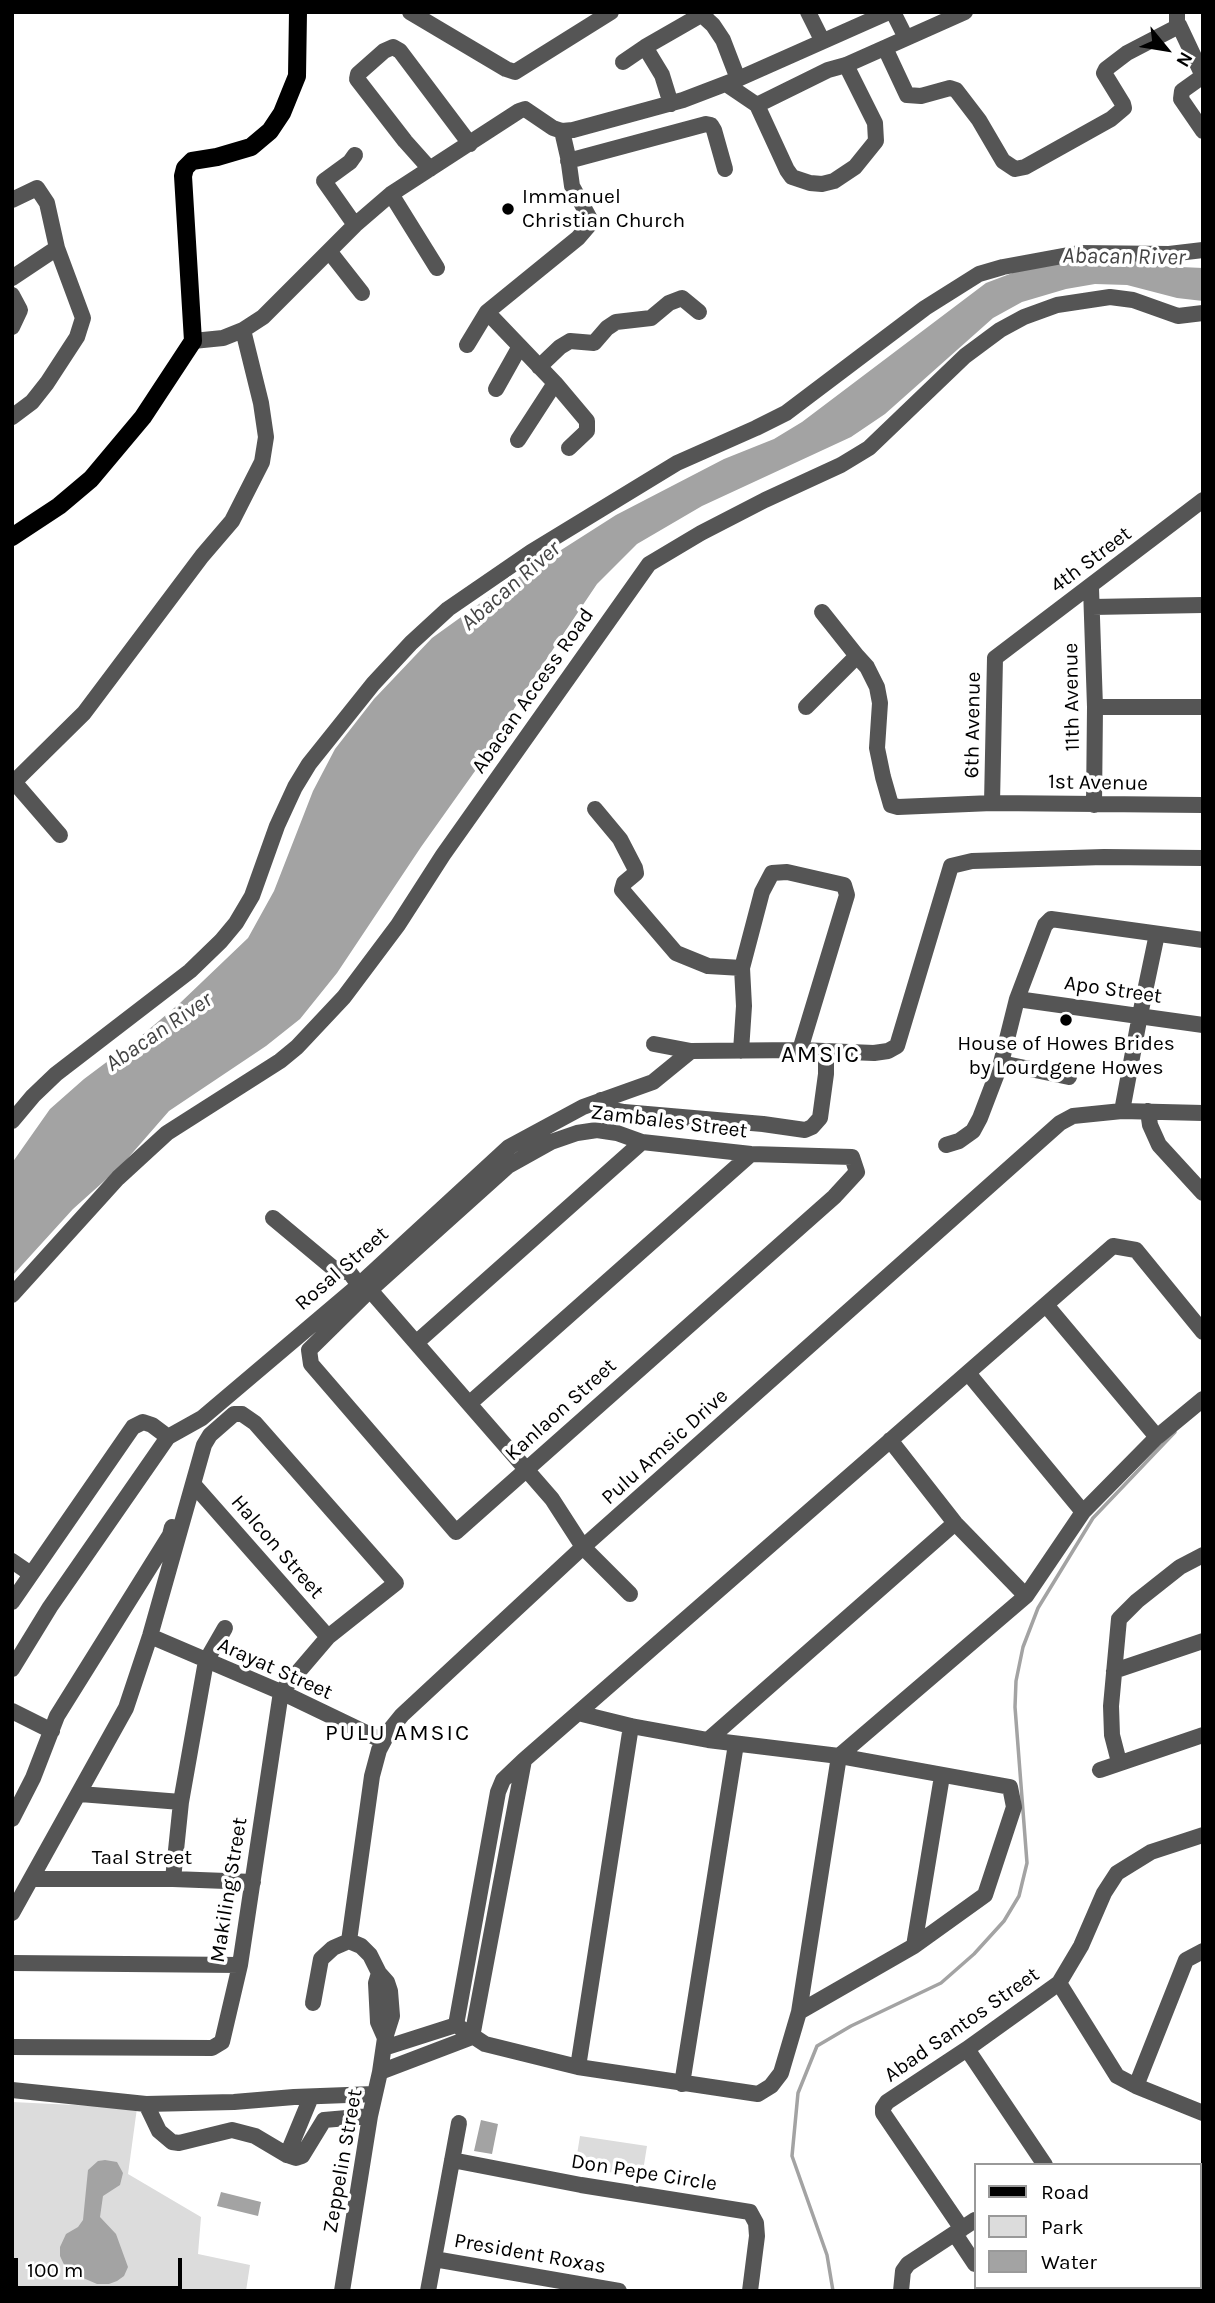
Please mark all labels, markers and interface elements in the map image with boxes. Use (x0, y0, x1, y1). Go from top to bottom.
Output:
north arrow (1131, 14, 1201, 84)
text: N (1171, 48, 1197, 71)
place label: Immanuel Christian Church (522, 184, 685, 234)
marker: Immanuel Christian Church (500, 201, 516, 217)
water label: Abacan River (1062, 242, 1186, 272)
street label: 4th Street (1046, 521, 1136, 599)
water label: Abacan River (456, 535, 566, 637)
street label: Abacan Access Road (466, 603, 600, 779)
street label: 11th Avenue (1058, 643, 1086, 751)
street label: 6th Avenue (959, 671, 987, 779)
street label: 1st Avenue (1048, 770, 1148, 796)
street label: Apo Street (1063, 971, 1163, 1009)
water label: Abacan River (100, 986, 218, 1078)
marker: House of Howes Brides by Lourdgene Howes (1058, 1012, 1074, 1028)
place label: House of Howes Brides by Lourdgene Howes (957, 1031, 1175, 1081)
district label: AMSIC (782, 1041, 860, 1069)
street label: Zambales Street (589, 1100, 749, 1144)
street label: Rosal Street (290, 1222, 394, 1316)
street label: Kanlaon Street (500, 1353, 622, 1467)
street label: Pulu Amsic Drive (596, 1384, 734, 1510)
street label: Halcon Street (225, 1490, 329, 1604)
street label: Arayat Street (214, 1632, 336, 1706)
district label: PULU AMSIC (326, 1719, 470, 1747)
street label: Makiling Street (205, 1816, 253, 1964)
street label: Taal Street (92, 1845, 192, 1871)
street label: Abad Santos Street (880, 1962, 1044, 2088)
street label: Zeppelin Street (318, 2087, 368, 2235)
street label: Don Pepe Circle (569, 2149, 719, 2197)
legend (974, 2163, 1201, 2289)
text: Road (1041, 2180, 1089, 2204)
text: Park (1041, 2215, 1084, 2239)
street label: President Roxas (452, 2228, 608, 2280)
scale bar (18, 2244, 186, 2288)
text: Water (1041, 2250, 1097, 2274)
text: 100 m (27, 2258, 84, 2282)

